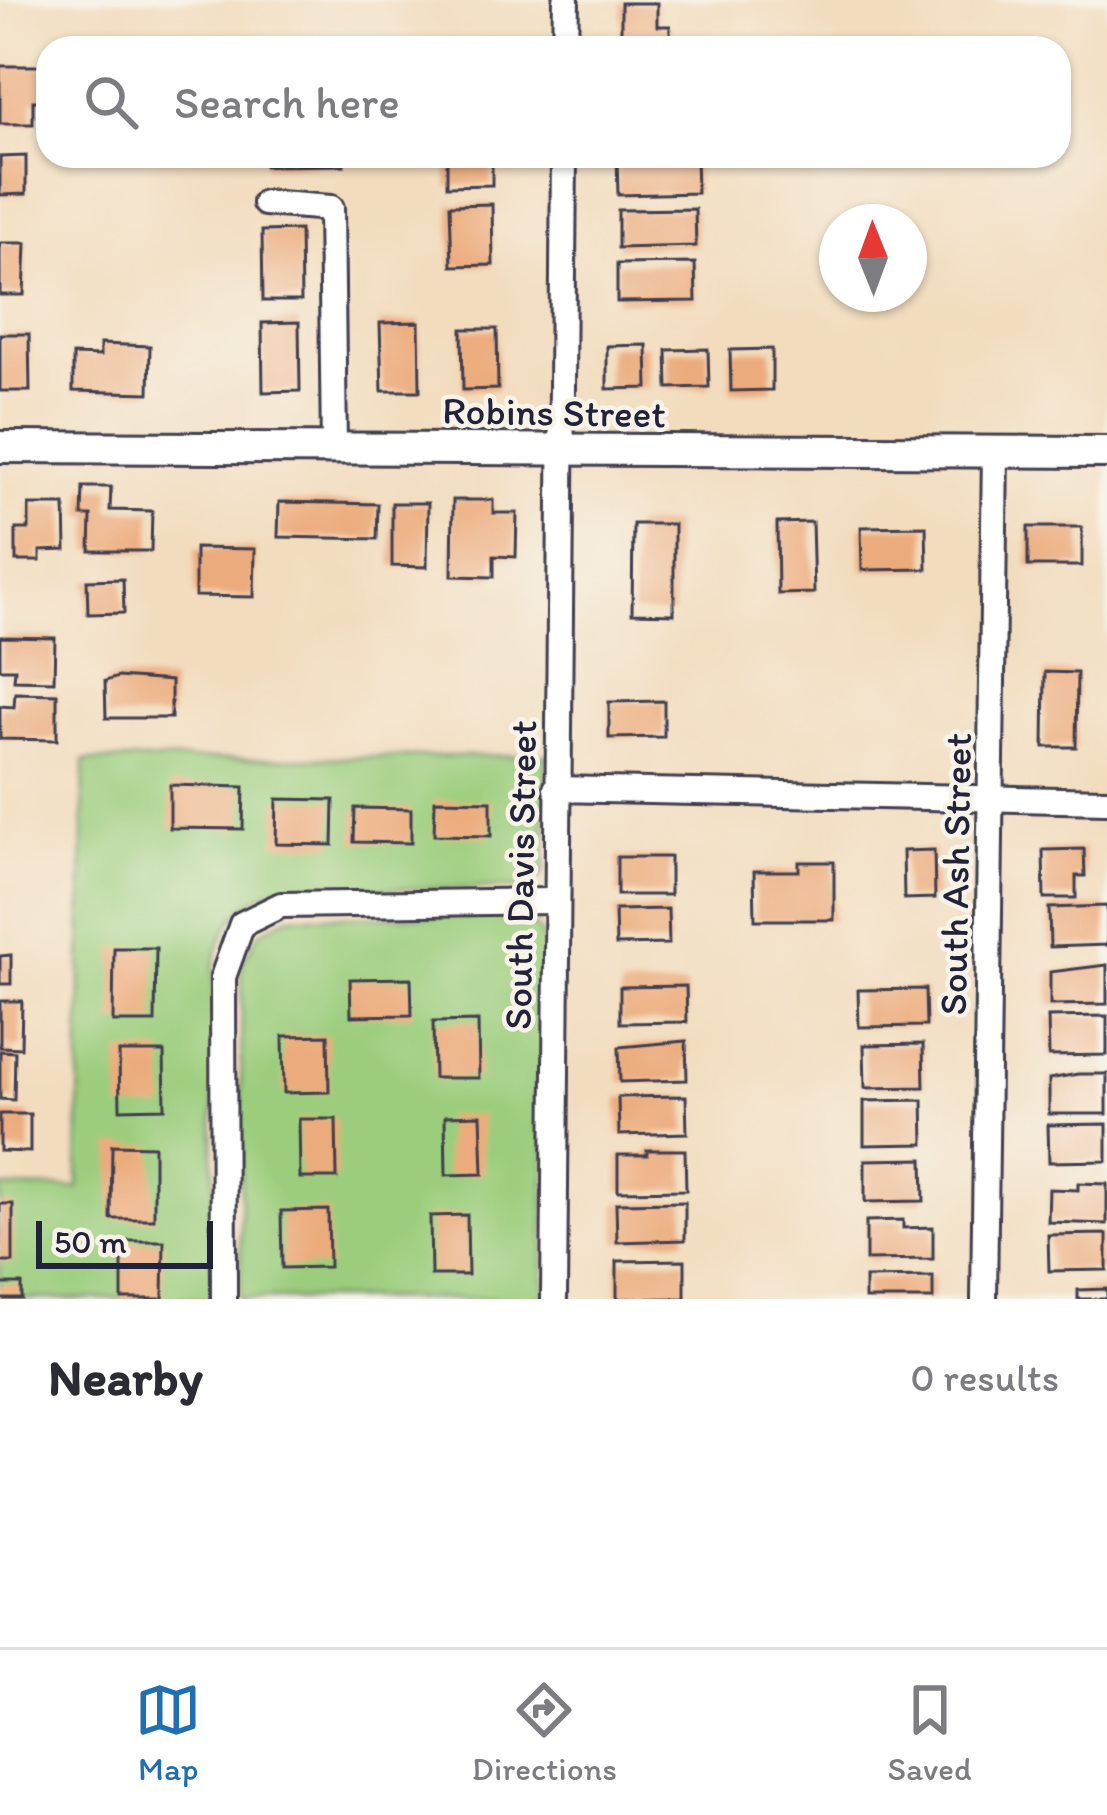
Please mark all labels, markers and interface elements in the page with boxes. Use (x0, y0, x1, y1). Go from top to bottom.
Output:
search box (36, 36, 1071, 168)
icon: search (78, 69, 144, 135)
text: Search here (174, 75, 400, 129)
north arrow (819, 204, 927, 312)
street label: Robins Street (442, 387, 666, 437)
street label: South Davis Street (494, 720, 546, 1030)
street label: South Ash Street (929, 732, 981, 1016)
scale bar (36, 1215, 213, 1268)
text: 50 m (54, 1222, 127, 1261)
text: Nearby (48, 1347, 203, 1408)
text: 0 results (910, 1354, 1059, 1401)
tab: Map (135, 1677, 201, 1788)
tab: Directions (472, 1677, 617, 1788)
tab: Saved (888, 1677, 972, 1788)

